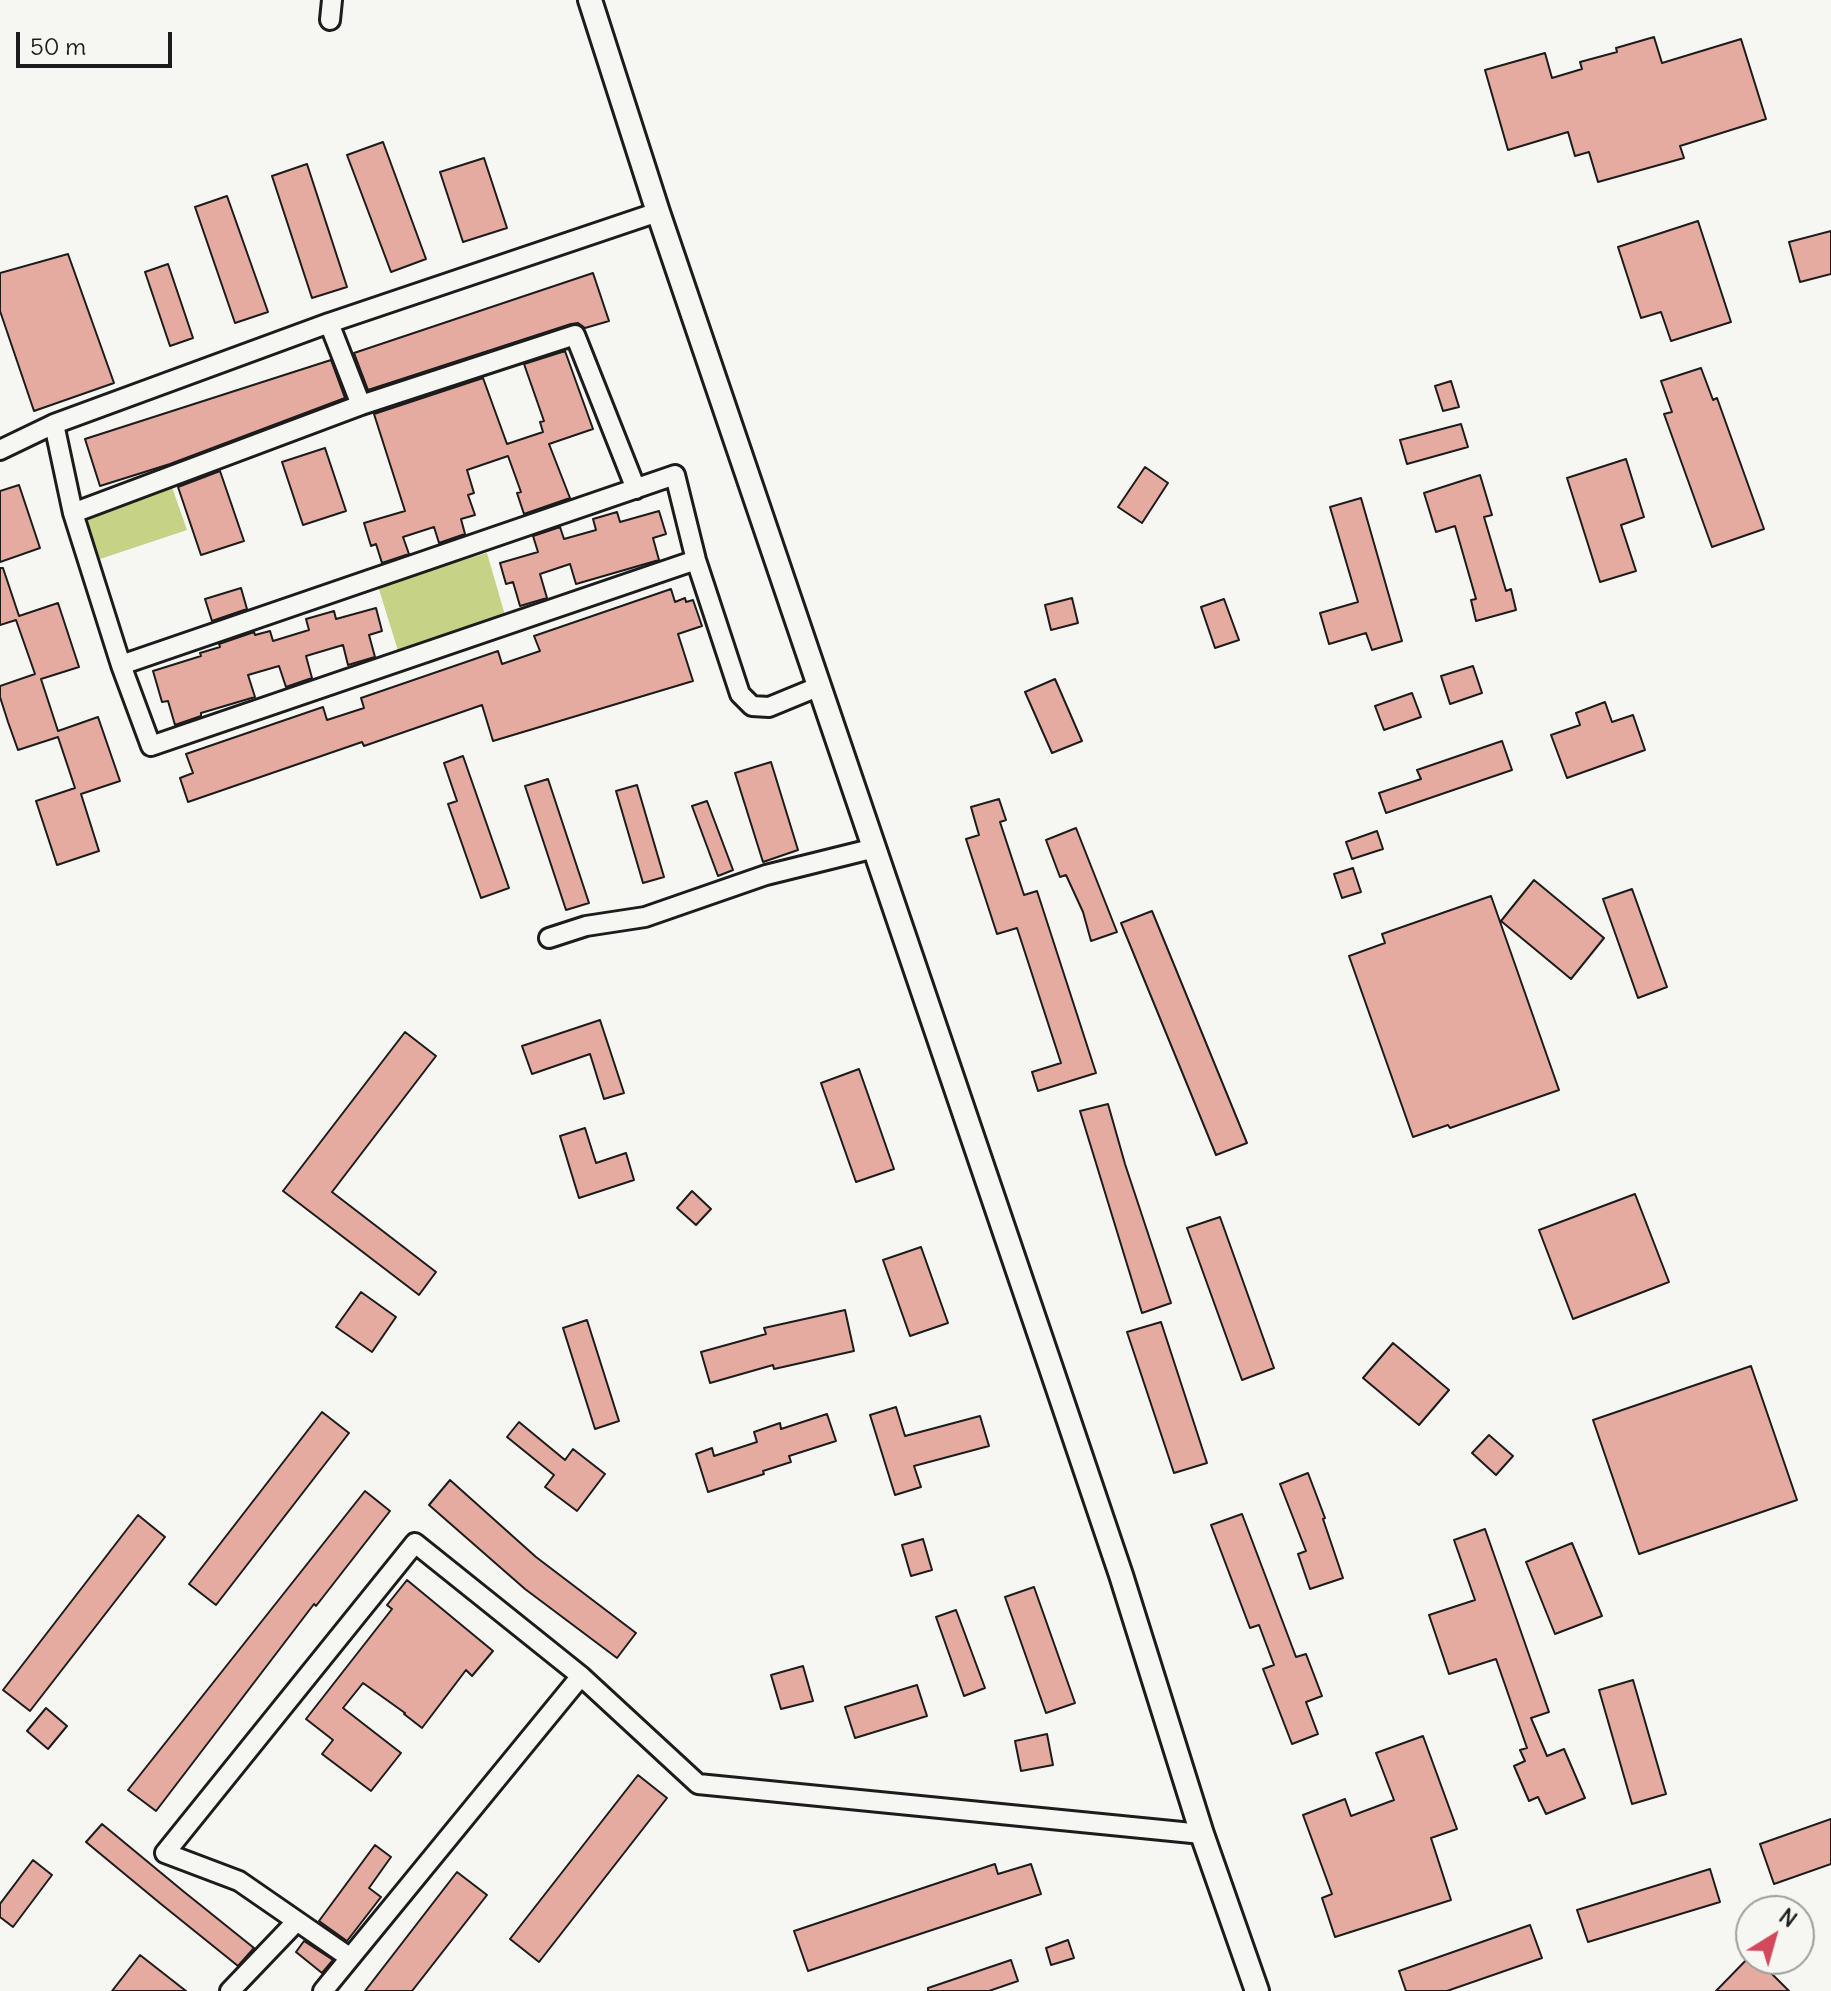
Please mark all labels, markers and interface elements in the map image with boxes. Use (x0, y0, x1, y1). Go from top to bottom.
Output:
scale bar (20, 16, 176, 66)
text: 50 m (30, 31, 86, 61)
north arrow (1735, 1895, 1815, 1975)
text: N (1774, 1902, 1803, 1933)

